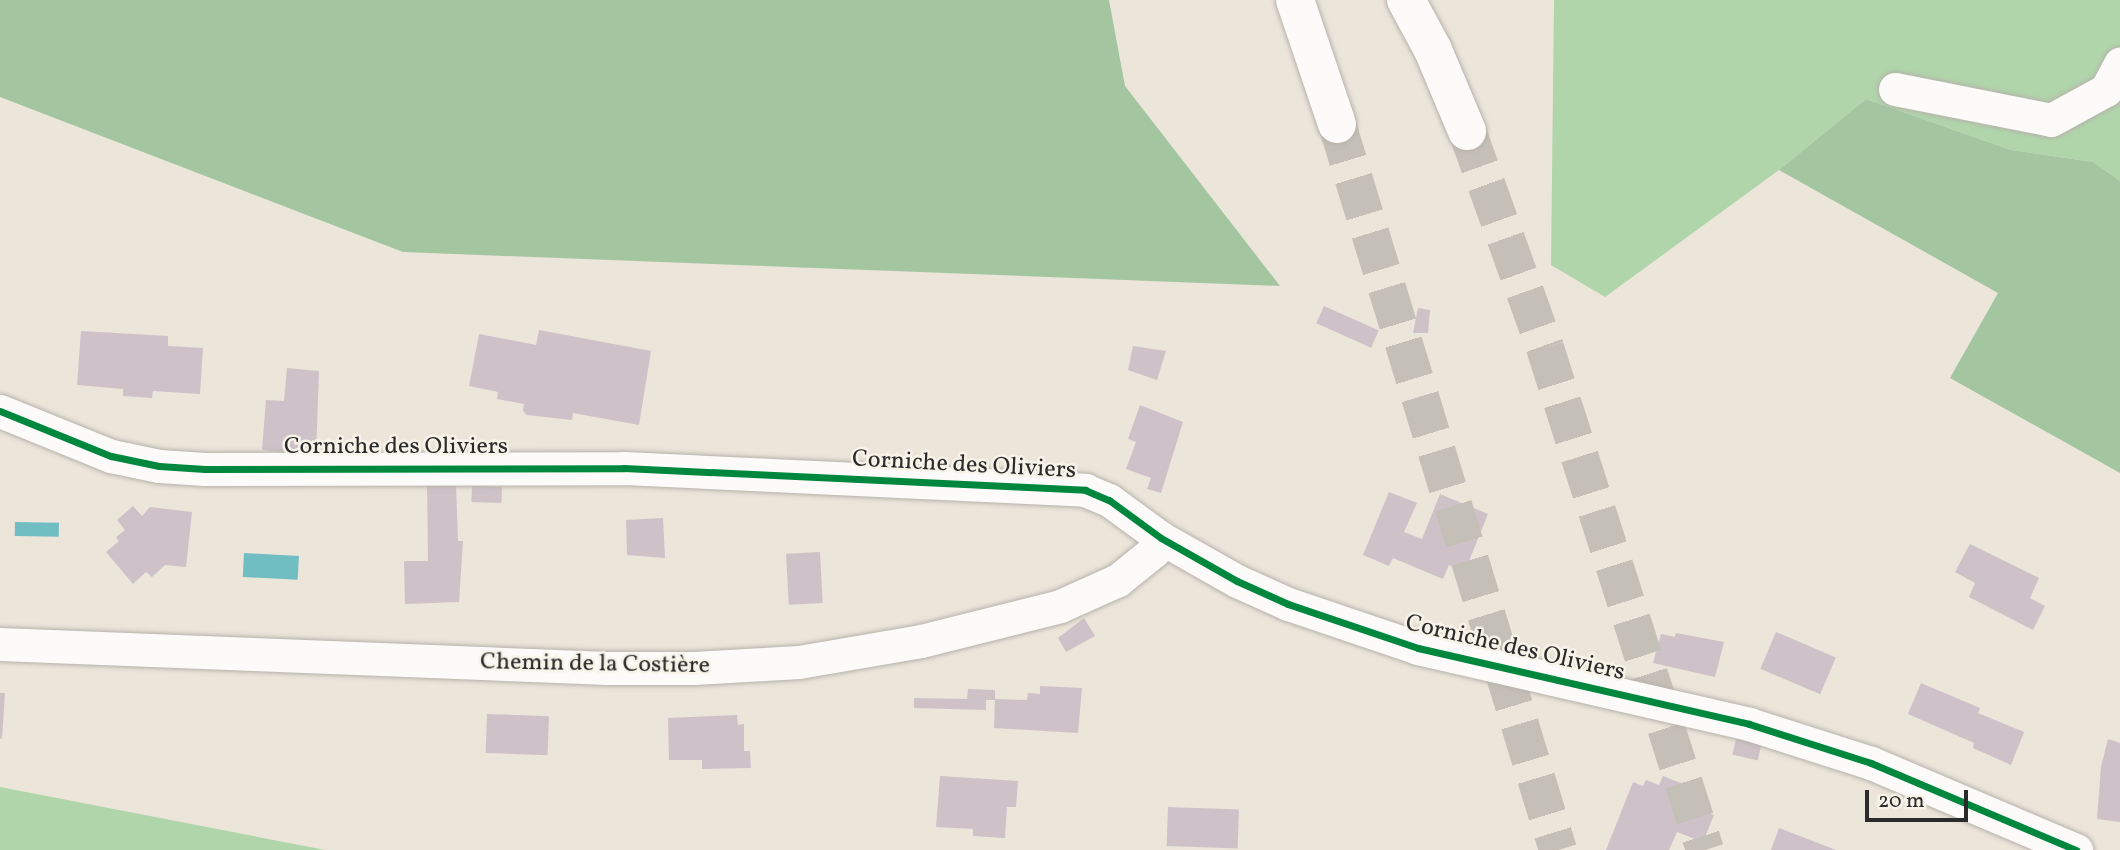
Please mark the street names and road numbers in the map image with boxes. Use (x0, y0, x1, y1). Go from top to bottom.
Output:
street label: Corniche des Oliviers (284, 434, 508, 462)
street label: Corniche des Oliviers (851, 446, 1077, 486)
street label: Corniche des Oliviers (1403, 610, 1627, 688)
street label: Chemin de la Costière (480, 649, 710, 681)

